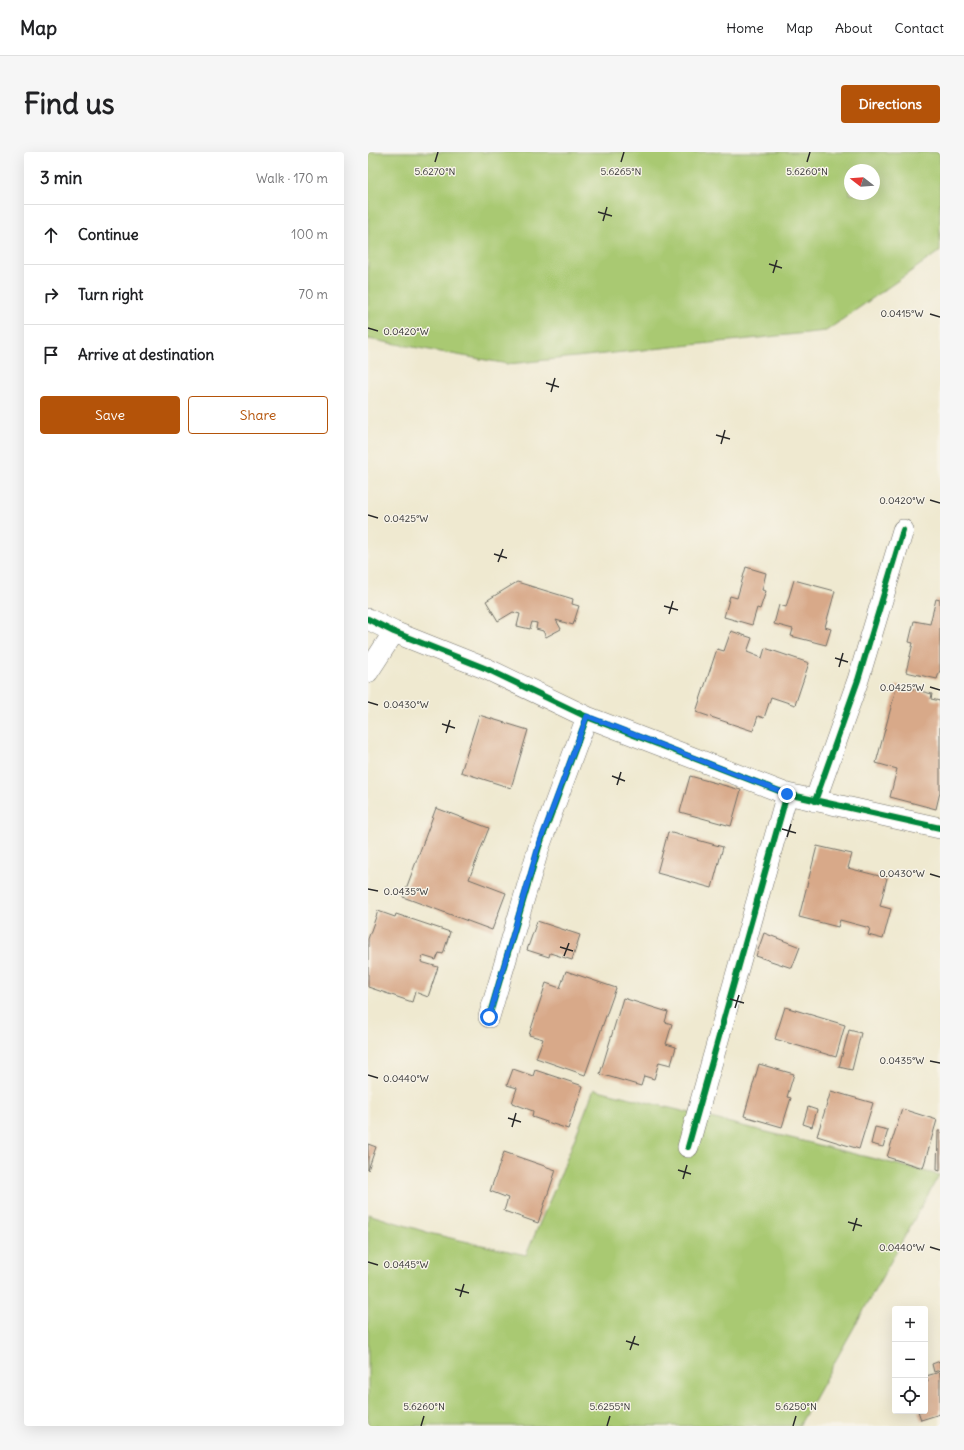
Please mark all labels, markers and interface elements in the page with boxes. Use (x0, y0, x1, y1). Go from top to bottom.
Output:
text: Map (20, 16, 57, 40)
text: Home (726, 19, 764, 37)
text: Map (786, 19, 813, 37)
text: About (835, 19, 873, 37)
text: Contact (895, 19, 944, 37)
button: Directions (841, 85, 940, 123)
text: Find us (24, 86, 115, 122)
north arrow (844, 164, 880, 200)
text: 5.6270°N (415, 165, 455, 178)
text: 5.6265°N (601, 165, 641, 178)
text: 5.6260°N (786, 165, 828, 178)
text: 3 min (40, 167, 82, 189)
text: Walk · 170 m (256, 170, 328, 187)
icon: ahead (40, 224, 62, 246)
text: Continue (78, 225, 139, 244)
text: 100 m (291, 226, 328, 243)
icon: right (40, 284, 62, 306)
text: Turn right (78, 285, 143, 304)
text: 70 m (299, 286, 328, 303)
text: 0.0415°W (880, 307, 924, 320)
text: 0.0420°W (383, 325, 429, 338)
icon: arrive (40, 344, 62, 366)
text: Arrive at destination (78, 345, 214, 364)
button: Save (40, 396, 180, 434)
button: Share (188, 396, 328, 434)
text: 0.0420°W (879, 494, 925, 507)
text: 0.0425°W (384, 512, 428, 525)
text: 0.0425°W (880, 681, 924, 694)
text: 0.0430°W (383, 698, 429, 711)
route end (778, 785, 796, 803)
text: 0.0430°W (879, 867, 925, 880)
text: 0.0435°W (384, 885, 428, 898)
route start (480, 1008, 498, 1026)
text: 0.0435°W (880, 1054, 924, 1067)
text: 0.0440°W (383, 1072, 429, 1085)
text: 0.0440°W (879, 1241, 925, 1254)
text: 0.0445°W (384, 1258, 428, 1271)
map controls (892, 1306, 928, 1414)
button: + (892, 1306, 928, 1342)
button: − (892, 1342, 928, 1378)
button: locate (892, 1378, 928, 1414)
text: 5.6260°N (403, 1400, 445, 1413)
text: 5.6255°N (590, 1400, 630, 1413)
text: 5.6250°N (775, 1400, 817, 1413)

